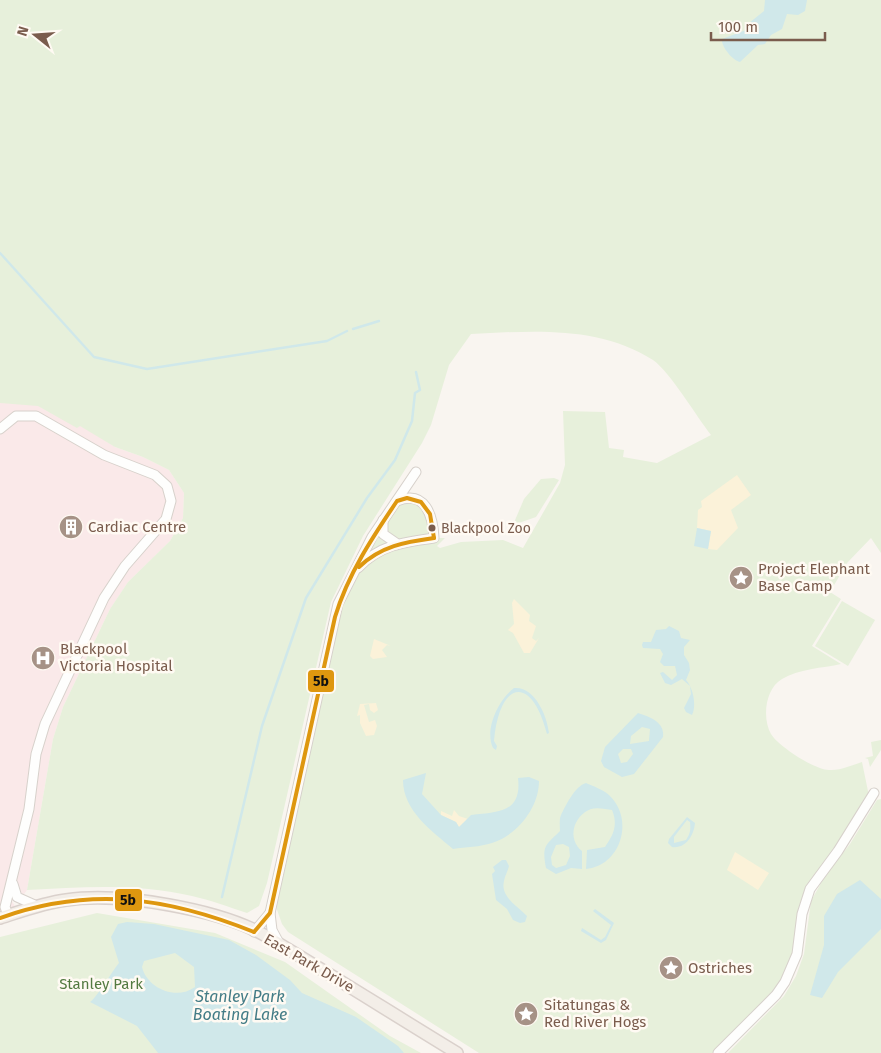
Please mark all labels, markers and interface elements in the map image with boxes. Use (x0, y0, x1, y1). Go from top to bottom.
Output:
north arrow (10, 10, 60, 60)
scale bar (711, 10, 825, 42)
text: 100 m (718, 18, 758, 36)
text: N (14, 24, 33, 38)
building icon: Cardiac Centre (58, 514, 84, 540)
place label: Cardiac Centre (88, 518, 186, 536)
place label: Blackpool Zoo (441, 520, 531, 537)
marker: Blackpool Zoo (427, 523, 437, 533)
place label: Project Elephant Base Camp (758, 560, 871, 595)
place icon: Project Elephant Base Camp (728, 565, 754, 591)
place label: Blackpool Victoria Hospital (60, 640, 173, 675)
hospital icon: Blackpool Victoria Hospital (30, 645, 56, 671)
line badge: 5b (307, 669, 335, 693)
text: 5b (313, 673, 329, 690)
line badge: 5b (114, 888, 143, 912)
text: 5b (120, 892, 136, 909)
street label: East Park Drive (261, 930, 357, 996)
place icon: Ostriches (658, 955, 684, 981)
place label: Ostriches (688, 959, 752, 977)
park label: Stanley Park (59, 975, 143, 993)
water label: Stanley Park Boating Lake (193, 987, 287, 1024)
place label: Sitatungas & Red River Hogs (544, 996, 646, 1031)
place icon: Sitatungas & Red River Hogs (513, 1001, 539, 1027)

